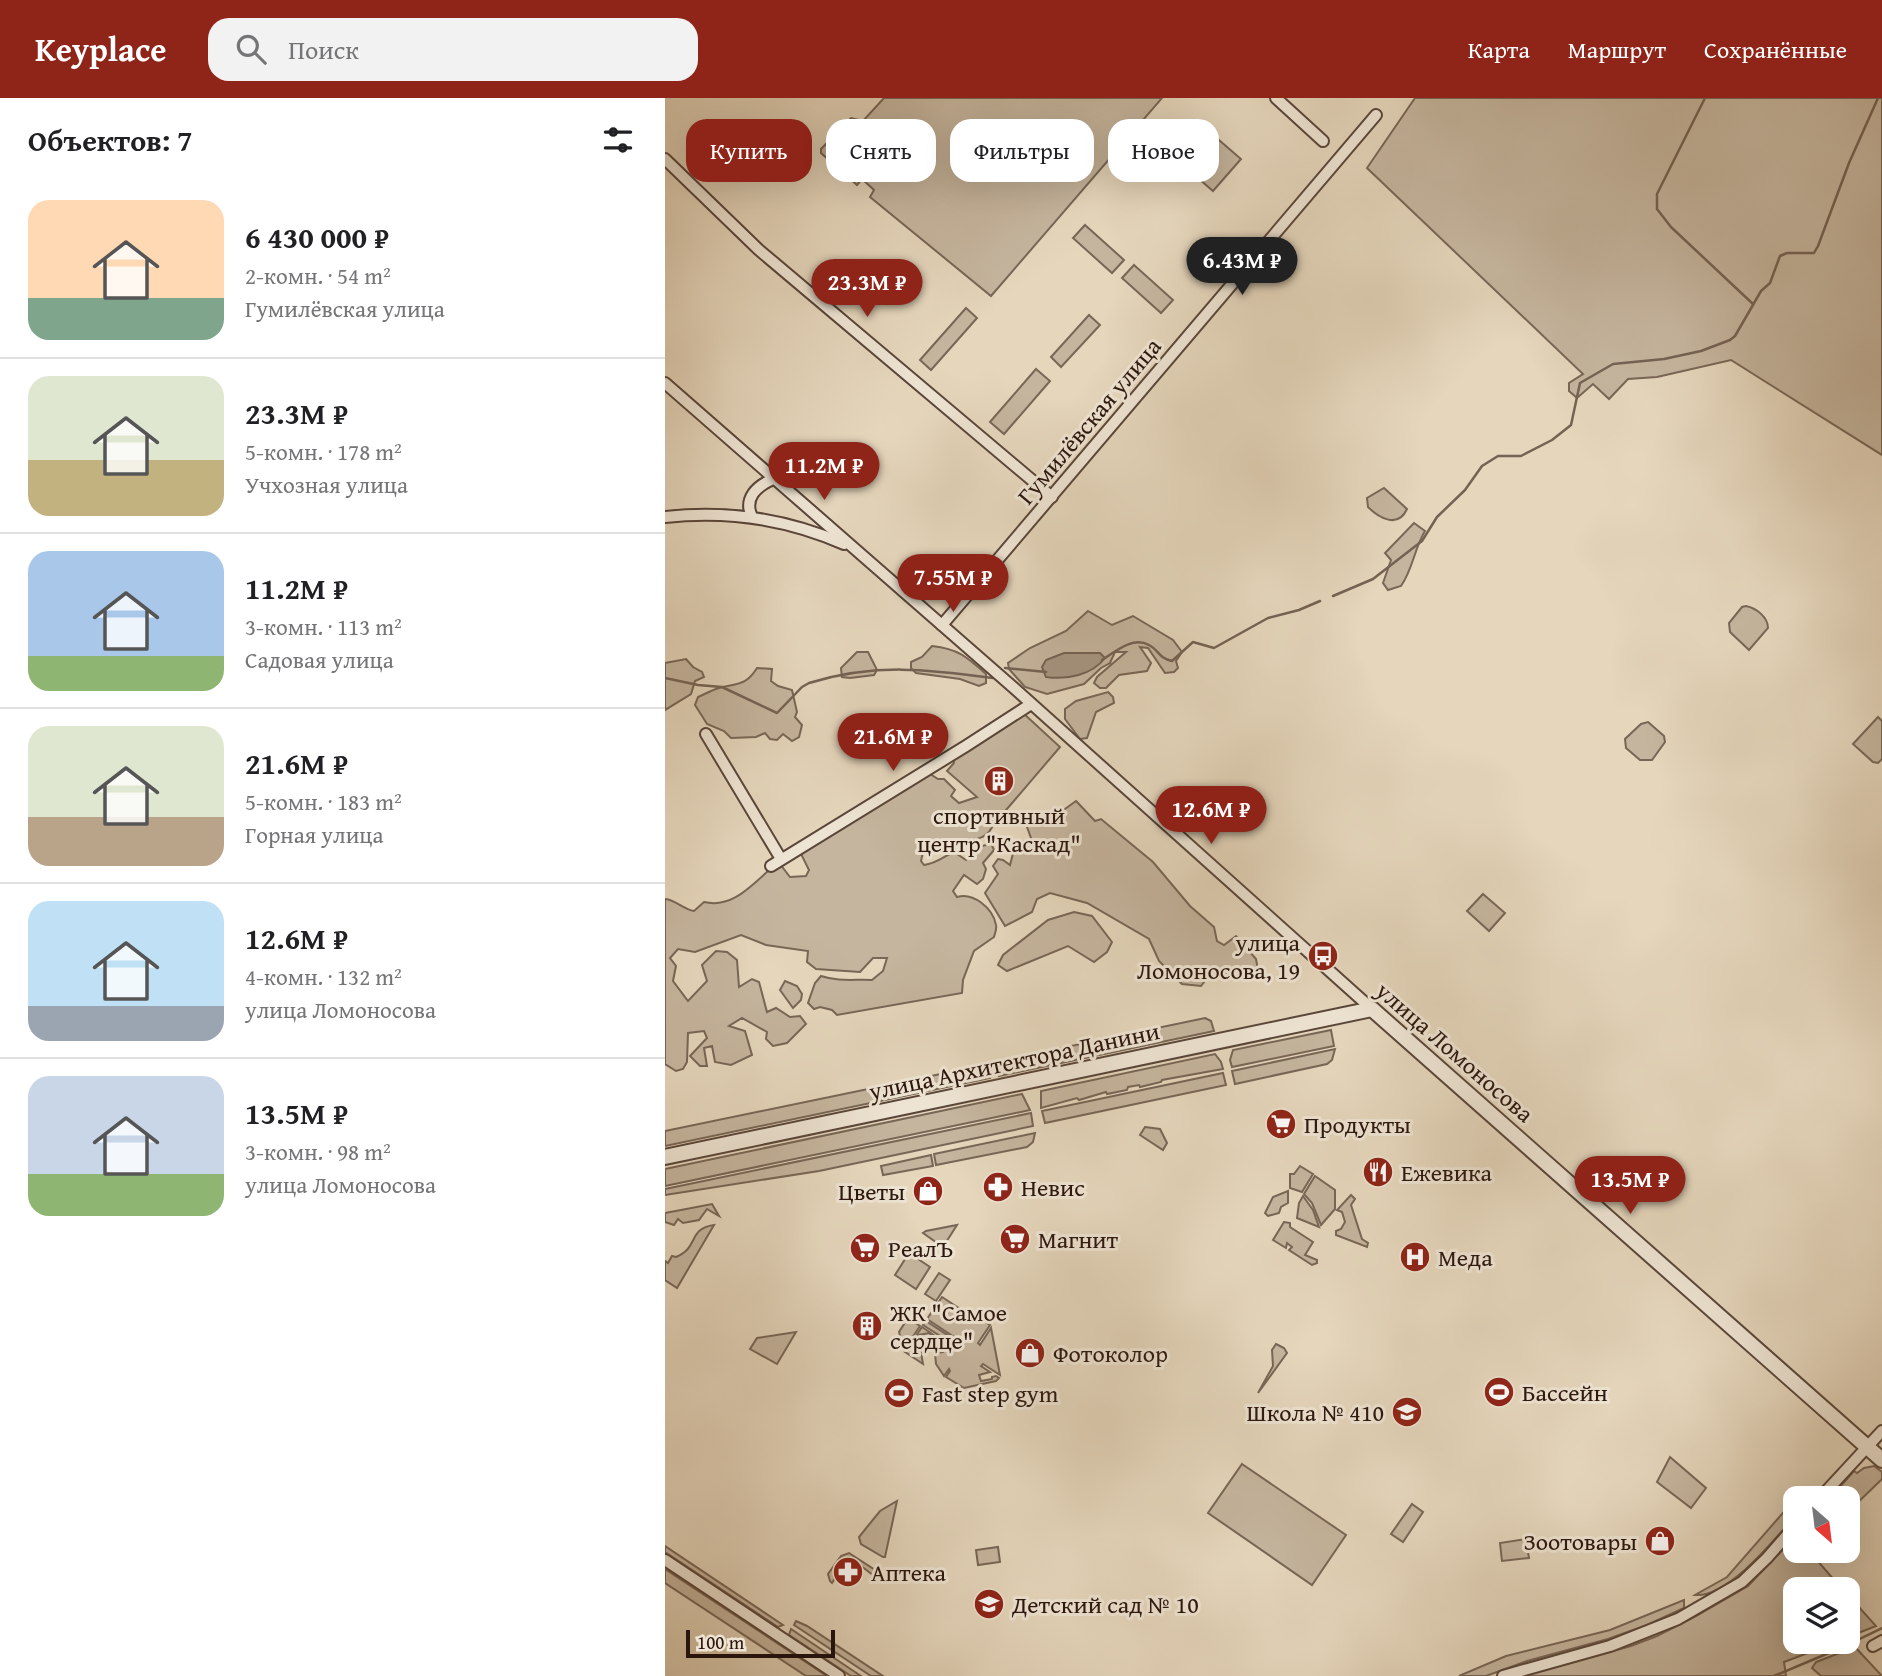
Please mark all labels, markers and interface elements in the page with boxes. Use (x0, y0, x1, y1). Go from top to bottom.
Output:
search box (208, 18, 698, 81)
text: Keyplace (35, 25, 166, 73)
icon: search (232, 30, 270, 68)
text: Поиск (288, 30, 359, 69)
text: Карта (1468, 32, 1530, 67)
text: Маршрут (1568, 32, 1666, 67)
text: Сохранённые (1704, 32, 1847, 67)
text: Объектов: 7 (28, 118, 192, 162)
chip: Купить (686, 119, 812, 182)
chip: Снять (826, 119, 936, 182)
chip: Фильтры (950, 119, 1094, 182)
chip: Новое (1108, 119, 1219, 182)
icon: filters (599, 121, 637, 159)
text: 6 430 000 ₽ (245, 215, 389, 259)
icon: home (84, 228, 168, 312)
pin: 6.43M ₽ (1177, 238, 1307, 297)
text: 6.43M ₽ (1202, 243, 1282, 276)
text: 2-комн. · 54 m² (245, 259, 391, 292)
pin: 23.3M ₽ (802, 260, 932, 319)
text: 23.3M ₽ (827, 265, 907, 298)
text: Гумилёвская улица (245, 292, 445, 325)
street label: Гумилёвская улица (1009, 330, 1170, 512)
text: 23.3M ₽ (245, 391, 348, 435)
icon: home (84, 404, 168, 488)
text: 5-комн. · 178 m² (245, 435, 402, 468)
pin: 11.2M ₽ (759, 442, 889, 502)
text: 11.2M ₽ (784, 448, 864, 481)
text: Учхозная улица (245, 468, 408, 501)
pin: 7.55M ₽ (888, 554, 1018, 614)
text: 7.55M ₽ (913, 560, 993, 593)
text: 11.2M ₽ (245, 566, 348, 610)
icon: home (84, 579, 168, 663)
text: 3-комн. · 113 m² (245, 610, 402, 643)
text: Садовая улица (245, 643, 394, 676)
pin: 21.6M ₽ (828, 714, 958, 773)
text: 21.6M ₽ (853, 719, 933, 752)
text: 21.6M ₽ (245, 741, 348, 785)
icon: home (84, 754, 168, 838)
building icon: спортивный центр "Каскад" (982, 764, 1016, 798)
text: 5-комн. · 183 m² (245, 785, 402, 818)
pin: 12.6M ₽ (1146, 786, 1276, 846)
text: 12.6M ₽ (1171, 792, 1251, 825)
place label: спортивный центр "Каскад" (917, 798, 1081, 861)
text: Горная улица (245, 818, 383, 851)
text: 12.6M ₽ (245, 916, 348, 960)
place label: улица Ломоносова, 19 (1137, 925, 1301, 988)
icon: home (84, 929, 168, 1013)
bus stop icon: улица Ломоносова, 19 (1306, 939, 1340, 973)
text: 4-комн. · 132 m² (245, 960, 402, 993)
street label: улица Ломоносова (1368, 973, 1542, 1131)
text: улица Ломоносова (245, 993, 436, 1026)
street label: улица Архитектора Данини (865, 1013, 1162, 1109)
text: 13.5M ₽ (245, 1091, 348, 1135)
icon: home (84, 1104, 168, 1188)
supermarket icon: Продукты (1264, 1107, 1298, 1141)
place label: Продукты (1304, 1107, 1411, 1142)
text: 3-комн. · 98 m² (245, 1135, 391, 1168)
restaurant icon: Ежевика (1361, 1155, 1395, 1189)
place label: Ежевика (1401, 1155, 1493, 1190)
pin: 13.5M ₽ (1565, 1156, 1695, 1216)
text: 13.5M ₽ (1590, 1162, 1670, 1195)
text: улица Ломоносова (245, 1168, 436, 1201)
pharmacy icon: Невис (981, 1170, 1015, 1204)
place label: Невис (1021, 1170, 1085, 1205)
place label: Цветы (838, 1174, 905, 1209)
shop icon: Цветы (911, 1174, 945, 1208)
supermarket icon: Магнит (998, 1222, 1032, 1256)
place label: Магнит (1038, 1222, 1119, 1257)
supermarket icon: РеалЪ (848, 1231, 882, 1265)
place label: РеалЪ (888, 1231, 953, 1266)
hospital icon: Меда (1398, 1240, 1432, 1274)
place label: Меда (1438, 1240, 1493, 1275)
place label: ЖК "Самое сердце" (889, 1295, 1007, 1358)
building icon: ЖК "Самое сердце" (850, 1309, 884, 1343)
shop icon: Фотоколор (1013, 1336, 1047, 1370)
place label: Фотоколор (1053, 1336, 1168, 1371)
sports icon: Бассейн (1482, 1375, 1516, 1409)
place label: Бассейн (1522, 1375, 1608, 1410)
sports icon: Fast step gym (882, 1376, 916, 1410)
place label: Fast step gym (922, 1376, 1059, 1411)
place label: Школа № 410 (1247, 1395, 1384, 1430)
school or university icon: Школа № 410 (1390, 1395, 1424, 1429)
north arrow (1783, 1486, 1860, 1563)
map controls (1783, 1486, 1860, 1654)
place label: Зоотовары (1523, 1524, 1637, 1559)
shop icon: Зоотовары (1643, 1524, 1677, 1558)
pharmacy icon: Аптека (831, 1555, 865, 1589)
place label: Аптека (871, 1555, 947, 1590)
button: layers (1783, 1577, 1860, 1654)
school or university icon: Детский сад № 10 (972, 1587, 1006, 1621)
place label: Детский сад № 10 (1011, 1587, 1199, 1622)
scale bar (686, 1627, 835, 1659)
text: 100 m (697, 1628, 744, 1656)

